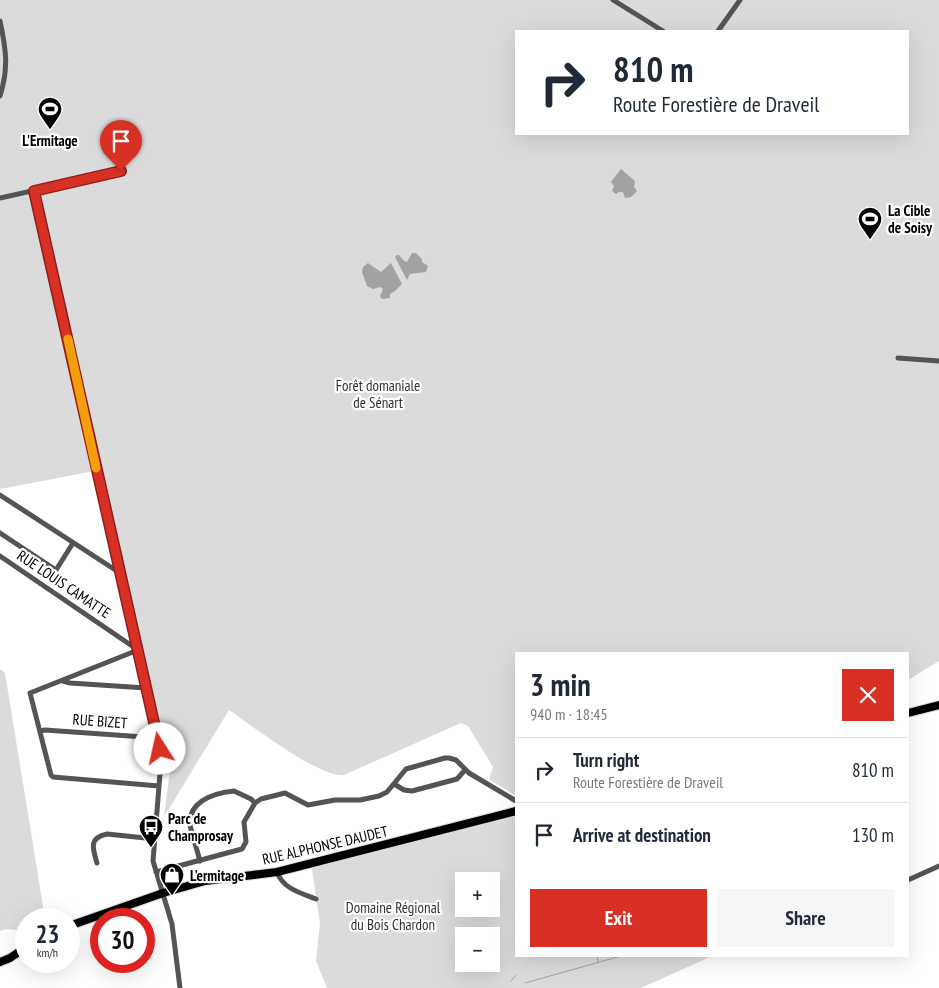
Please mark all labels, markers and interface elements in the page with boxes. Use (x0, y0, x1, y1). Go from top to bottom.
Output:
text: 810 m (613, 46, 694, 92)
icon: right (530, 50, 595, 115)
text: Route Forestière de Draveil (613, 90, 819, 118)
sports icon: L'Ermitage (37, 96, 63, 130)
pin (100, 120, 142, 171)
icon: arrive (107, 127, 135, 155)
place label: L'Ermitage (22, 131, 78, 150)
place label: La Cible de Soisy (888, 201, 933, 237)
sports icon: La Cible de Soisy (857, 206, 883, 240)
park label: Forêt domaniale de Sénart (336, 376, 420, 412)
street label: RUE LOUIS CAMATTE (14, 546, 114, 622)
text: 3 min (530, 665, 591, 704)
button: close (842, 669, 894, 721)
text: 940 m · 18:45 (530, 704, 608, 724)
street label: RUE BIZET (72, 710, 128, 732)
position arrow (133, 722, 185, 774)
text: Turn right (573, 748, 639, 772)
icon: right (530, 756, 558, 784)
text: 810 m (852, 758, 894, 782)
text: Route Forestière de Draveil (573, 772, 723, 792)
place label: Parc de Champrosay (168, 809, 234, 845)
bus stop icon: Parc de Champrosay (138, 814, 164, 848)
street label: RUE ALPHONSE DAUDET (260, 821, 390, 869)
icon: arrive (530, 821, 558, 849)
text: Arrive at destination (573, 823, 711, 847)
text: 130 m (852, 823, 894, 847)
shop icon: L'ermitage (159, 862, 185, 896)
place label: L'ermitage (190, 866, 244, 885)
map controls (455, 872, 500, 972)
button: + (455, 872, 500, 917)
button: Exit (530, 889, 707, 947)
button: Share (717, 889, 894, 947)
park label: Domaine Régional du Bois Chardon (346, 898, 441, 934)
speed limit sign: 30 (90, 908, 155, 973)
text: 23 (36, 918, 59, 950)
button: − (455, 927, 500, 972)
text: km/h (37, 945, 58, 960)

